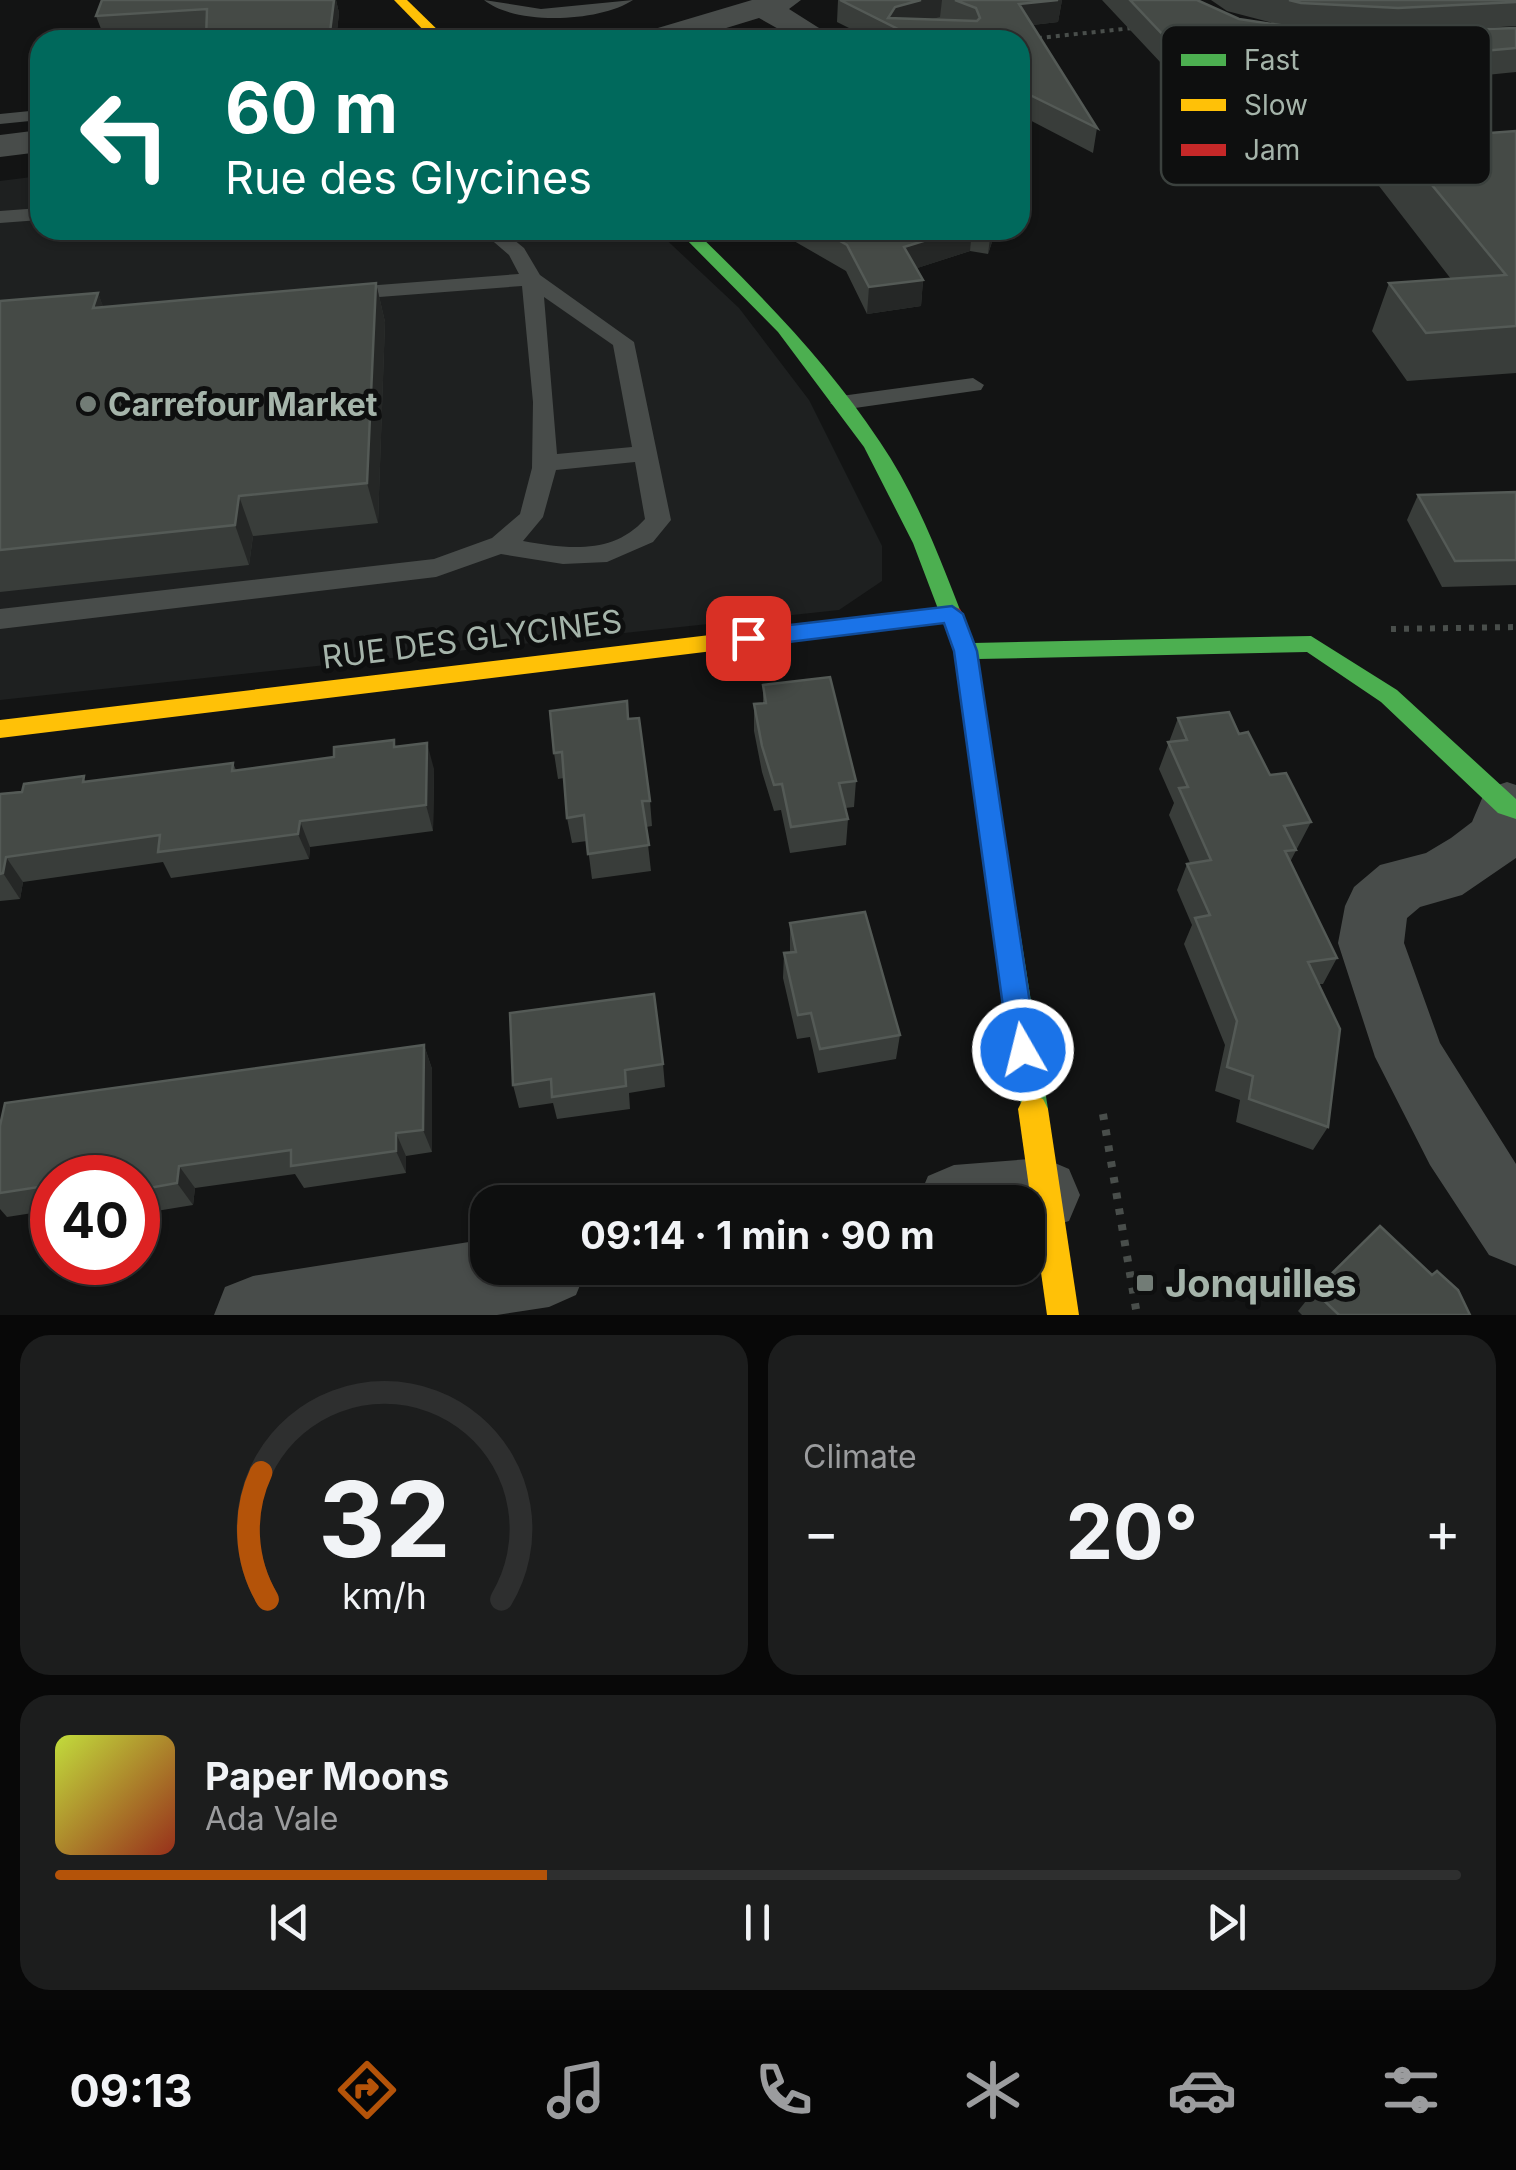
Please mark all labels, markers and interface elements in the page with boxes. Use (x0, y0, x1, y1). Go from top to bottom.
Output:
legend (1161, 25, 1491, 185)
text: Fast (1244, 43, 1300, 77)
text: 60 m (225, 65, 398, 150)
icon: left (60, 70, 190, 200)
text: Slow (1244, 88, 1308, 122)
text: Jam (1244, 133, 1300, 167)
text: Rue des Glycines (225, 150, 592, 205)
place label: Carrefour Market (108, 385, 378, 424)
marker: Carrefour Market (77, 393, 99, 415)
pin (706, 596, 791, 681)
street label: RUE DES GLYCINES (320, 601, 624, 677)
icon: arrive (721, 611, 776, 666)
position arrow (971, 998, 1075, 1102)
speed limit sign: 40 (30, 1155, 160, 1285)
text: 09:14 · 1 min · 90 m (580, 1212, 935, 1258)
place label: Jonquilles (1165, 1260, 1357, 1306)
marker: Jonquilles (1134, 1272, 1156, 1294)
text: Climate (803, 1437, 917, 1476)
text: 32 (318, 1456, 450, 1582)
text: 20° (1066, 1486, 1198, 1577)
text: − (803, 1499, 839, 1565)
text: + (1425, 1499, 1461, 1565)
text: km/h (342, 1574, 426, 1618)
text: Paper Moons (205, 1753, 449, 1799)
text: Ada Vale (205, 1799, 338, 1838)
icon: previous (262, 1895, 317, 1950)
icon: pause (730, 1895, 785, 1950)
icon: next (1199, 1895, 1254, 1950)
icon: directions (332, 2055, 402, 2125)
icon: music (541, 2055, 611, 2125)
icon: phone (749, 2055, 819, 2125)
icon: climate (958, 2055, 1028, 2125)
icon: car (1167, 2055, 1237, 2125)
icon: filters (1376, 2055, 1446, 2125)
text: 09:13 (69, 2063, 193, 2118)

